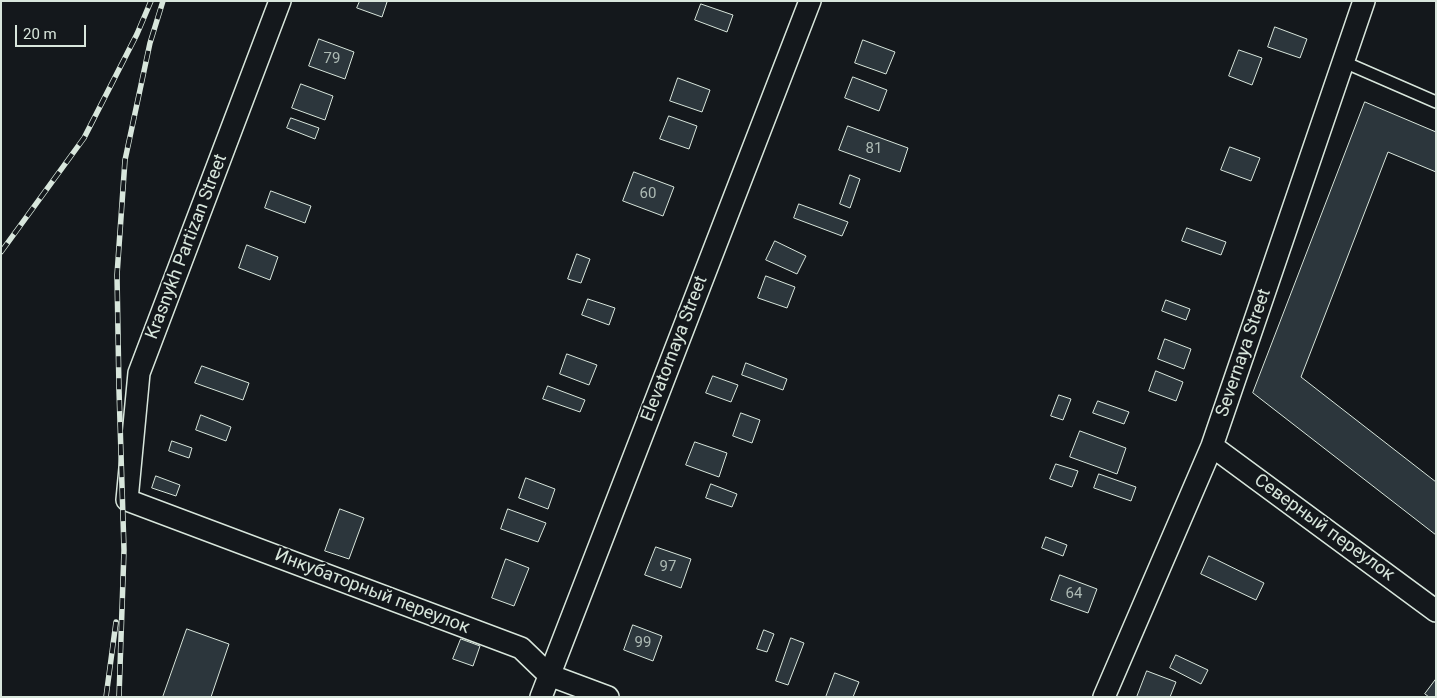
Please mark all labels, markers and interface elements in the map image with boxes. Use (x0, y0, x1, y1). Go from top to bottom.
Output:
scale bar (18, 15, 89, 47)
text: 20 m (23, 25, 57, 43)
house number: 79 (324, 50, 340, 68)
house number: 81 (866, 140, 882, 158)
street label: Krasnykh Partizan Street (142, 151, 232, 343)
house number: 60 (640, 185, 656, 203)
street label: Elevatornaya Street (637, 273, 713, 425)
street label: Severnaya Street (1212, 286, 1276, 420)
street label: Северный переулок (1250, 470, 1398, 586)
street label: Инкубаторный переулок (272, 545, 472, 639)
house number: 97 (660, 558, 676, 576)
house number: 64 (1066, 585, 1082, 603)
house number: 99 (635, 634, 651, 652)

